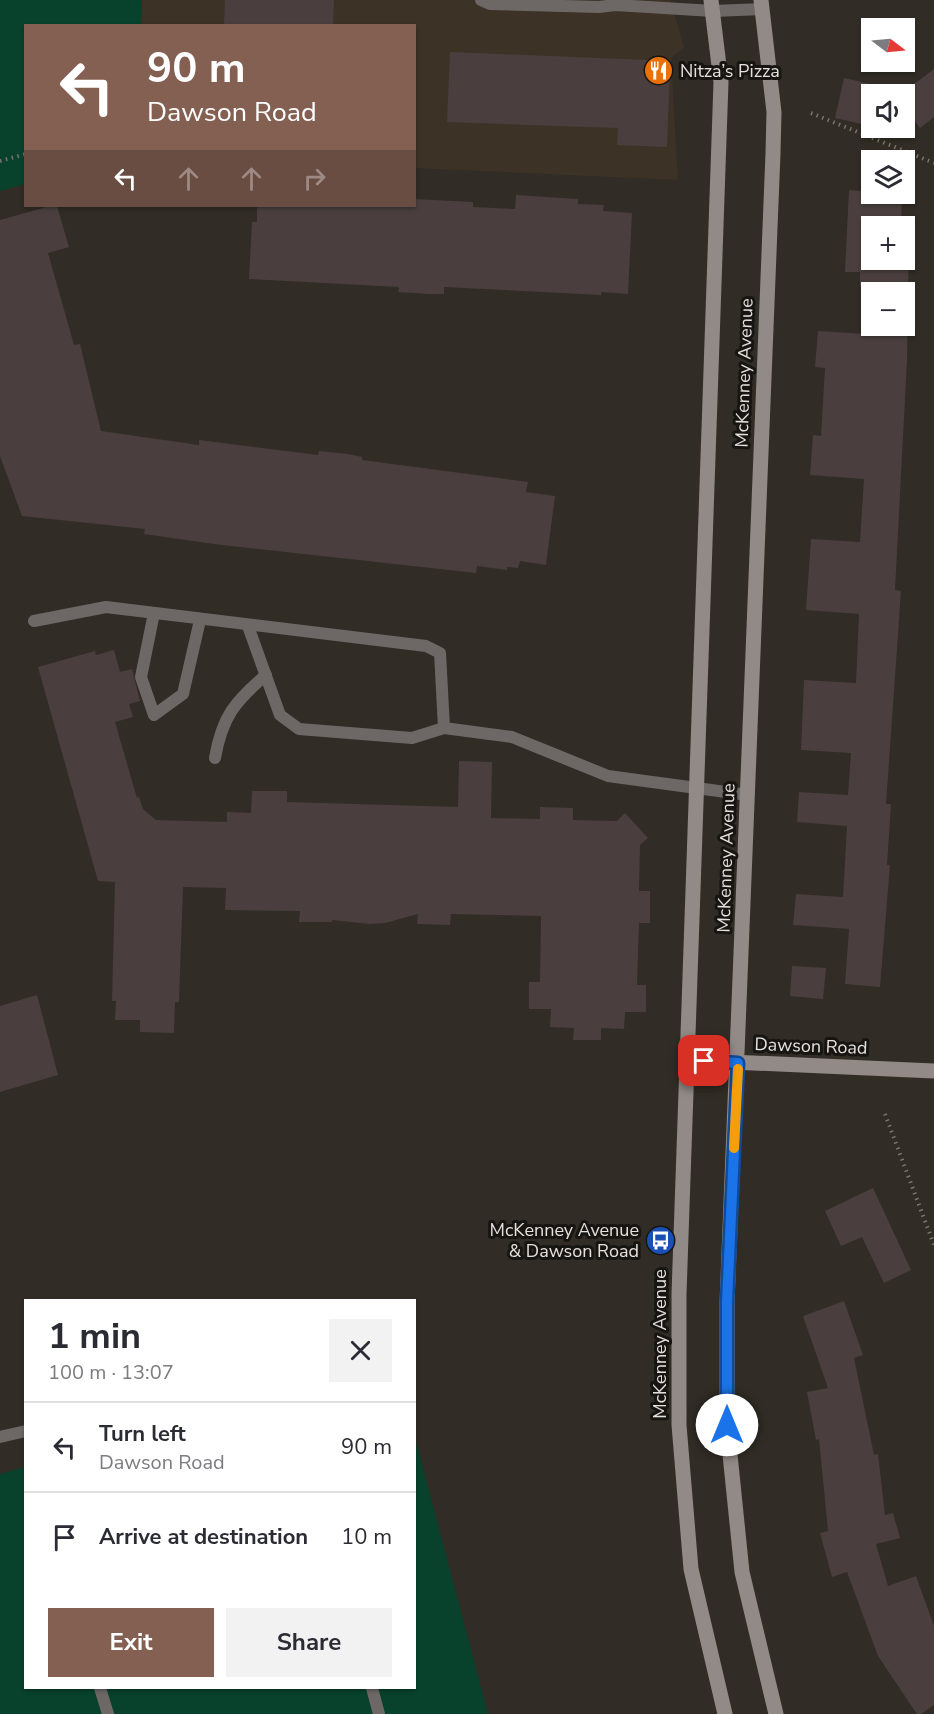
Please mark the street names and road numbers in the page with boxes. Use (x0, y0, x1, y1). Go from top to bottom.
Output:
street label: McKenney Avenue (729, 298, 759, 448)
street label: McKenney Avenue (711, 783, 741, 933)
street label: Dawson Road (754, 1032, 868, 1060)
street label: McKenney Avenue (648, 1269, 672, 1419)

